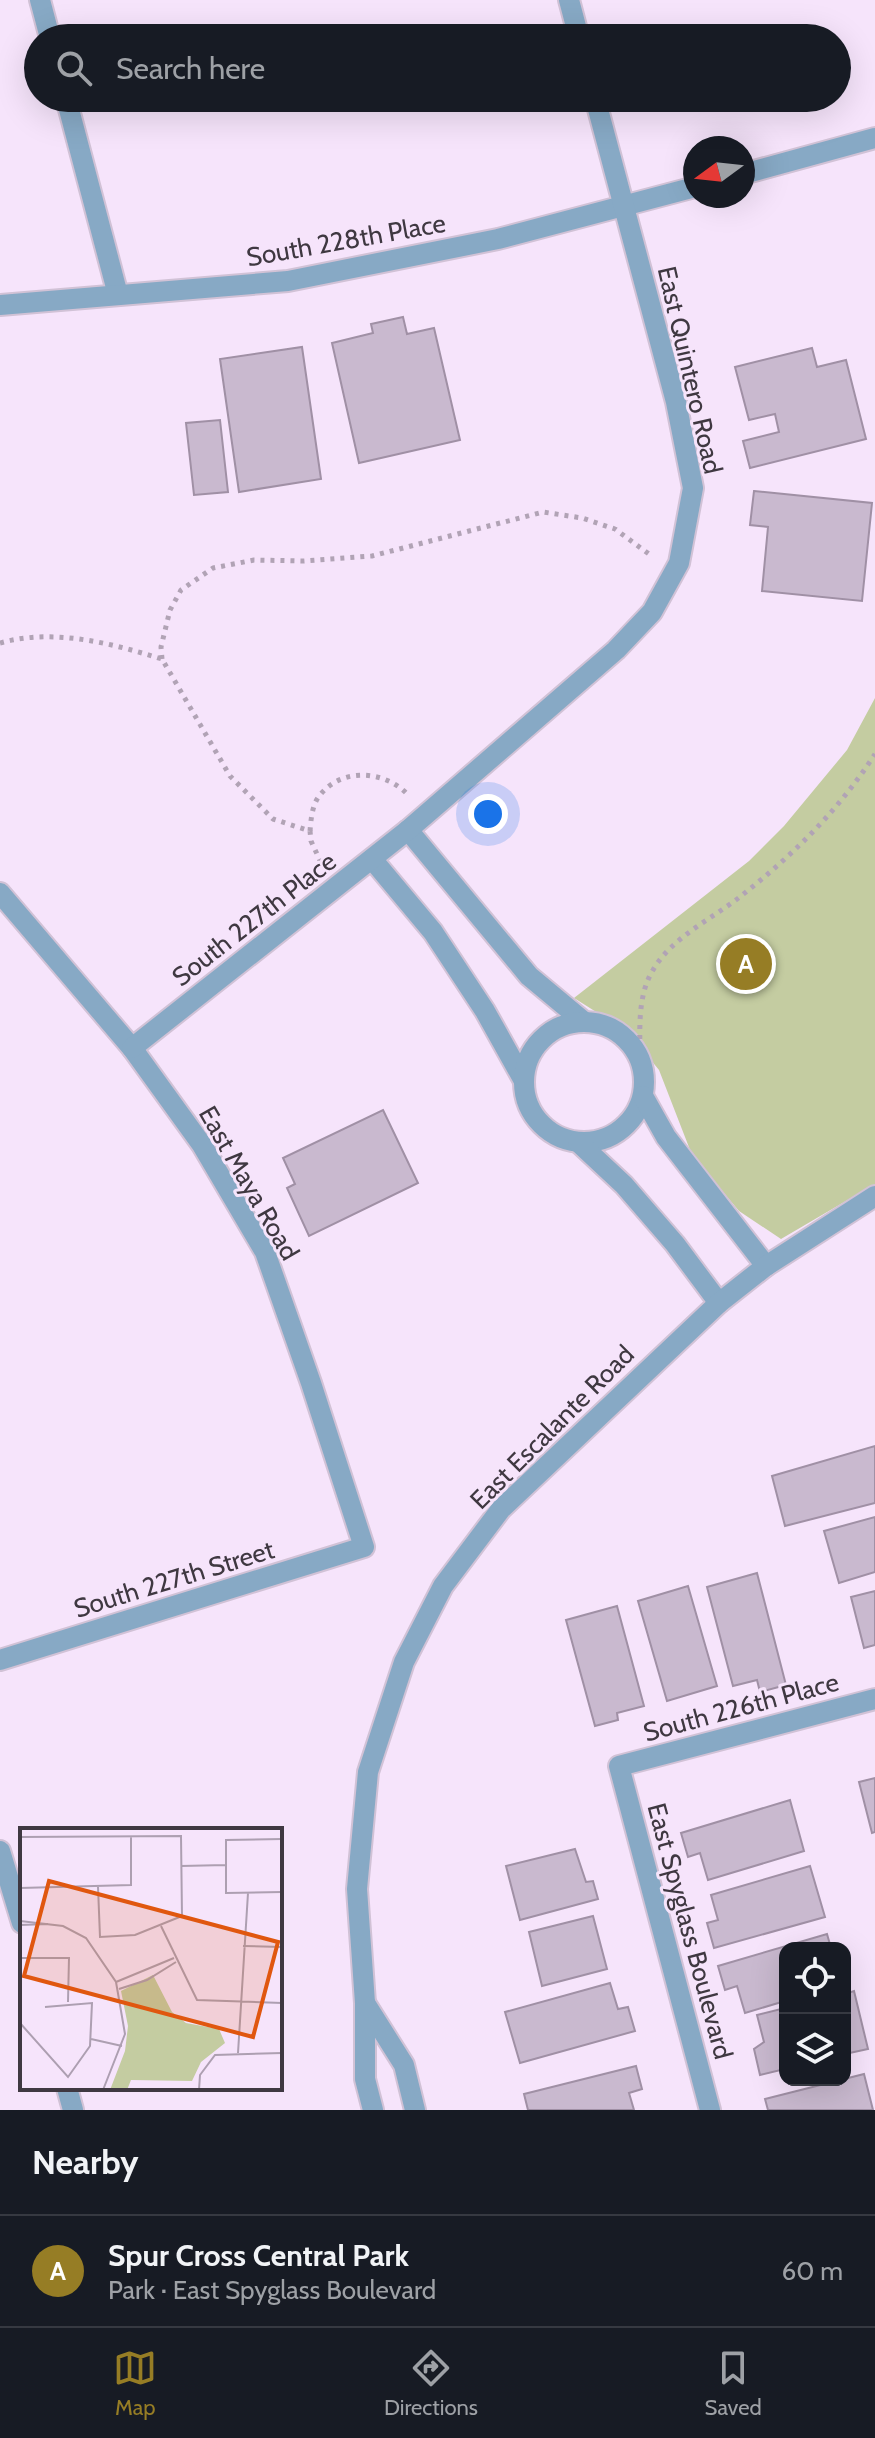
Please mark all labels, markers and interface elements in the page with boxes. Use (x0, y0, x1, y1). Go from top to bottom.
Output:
search box (24, 24, 851, 112)
icon: search (52, 46, 96, 90)
text: Search here (116, 50, 265, 87)
north arrow (683, 136, 755, 208)
street label: South 228th Place (244, 207, 448, 273)
street label: East Quintero Road (651, 263, 729, 477)
your location (468, 794, 508, 834)
street label: South 227th Place (166, 845, 342, 993)
pin: A (720, 934, 772, 994)
street label: East Maya Road (192, 1100, 306, 1266)
street label: East Escalante Road (463, 1338, 641, 1516)
street label: South 227th Street (70, 1533, 278, 1625)
street label: South 226th Place (640, 1666, 842, 1748)
street label: East Spyglass Boulevard (640, 1800, 740, 2062)
inset map (20, 1828, 282, 2090)
map controls (779, 1942, 851, 2086)
button: locate (779, 1942, 851, 2014)
button: layers (779, 2014, 851, 2086)
text: Nearby (32, 2141, 139, 2183)
text: Spur Cross Central Park (108, 2237, 409, 2274)
text: A (50, 2255, 66, 2287)
text: 60 m (781, 2255, 843, 2287)
text: Park · East Spyglass Boulevard (108, 2274, 436, 2306)
tab: Map (113, 2346, 157, 2421)
tab: Directions (384, 2346, 478, 2421)
tab: Saved (705, 2346, 762, 2421)

